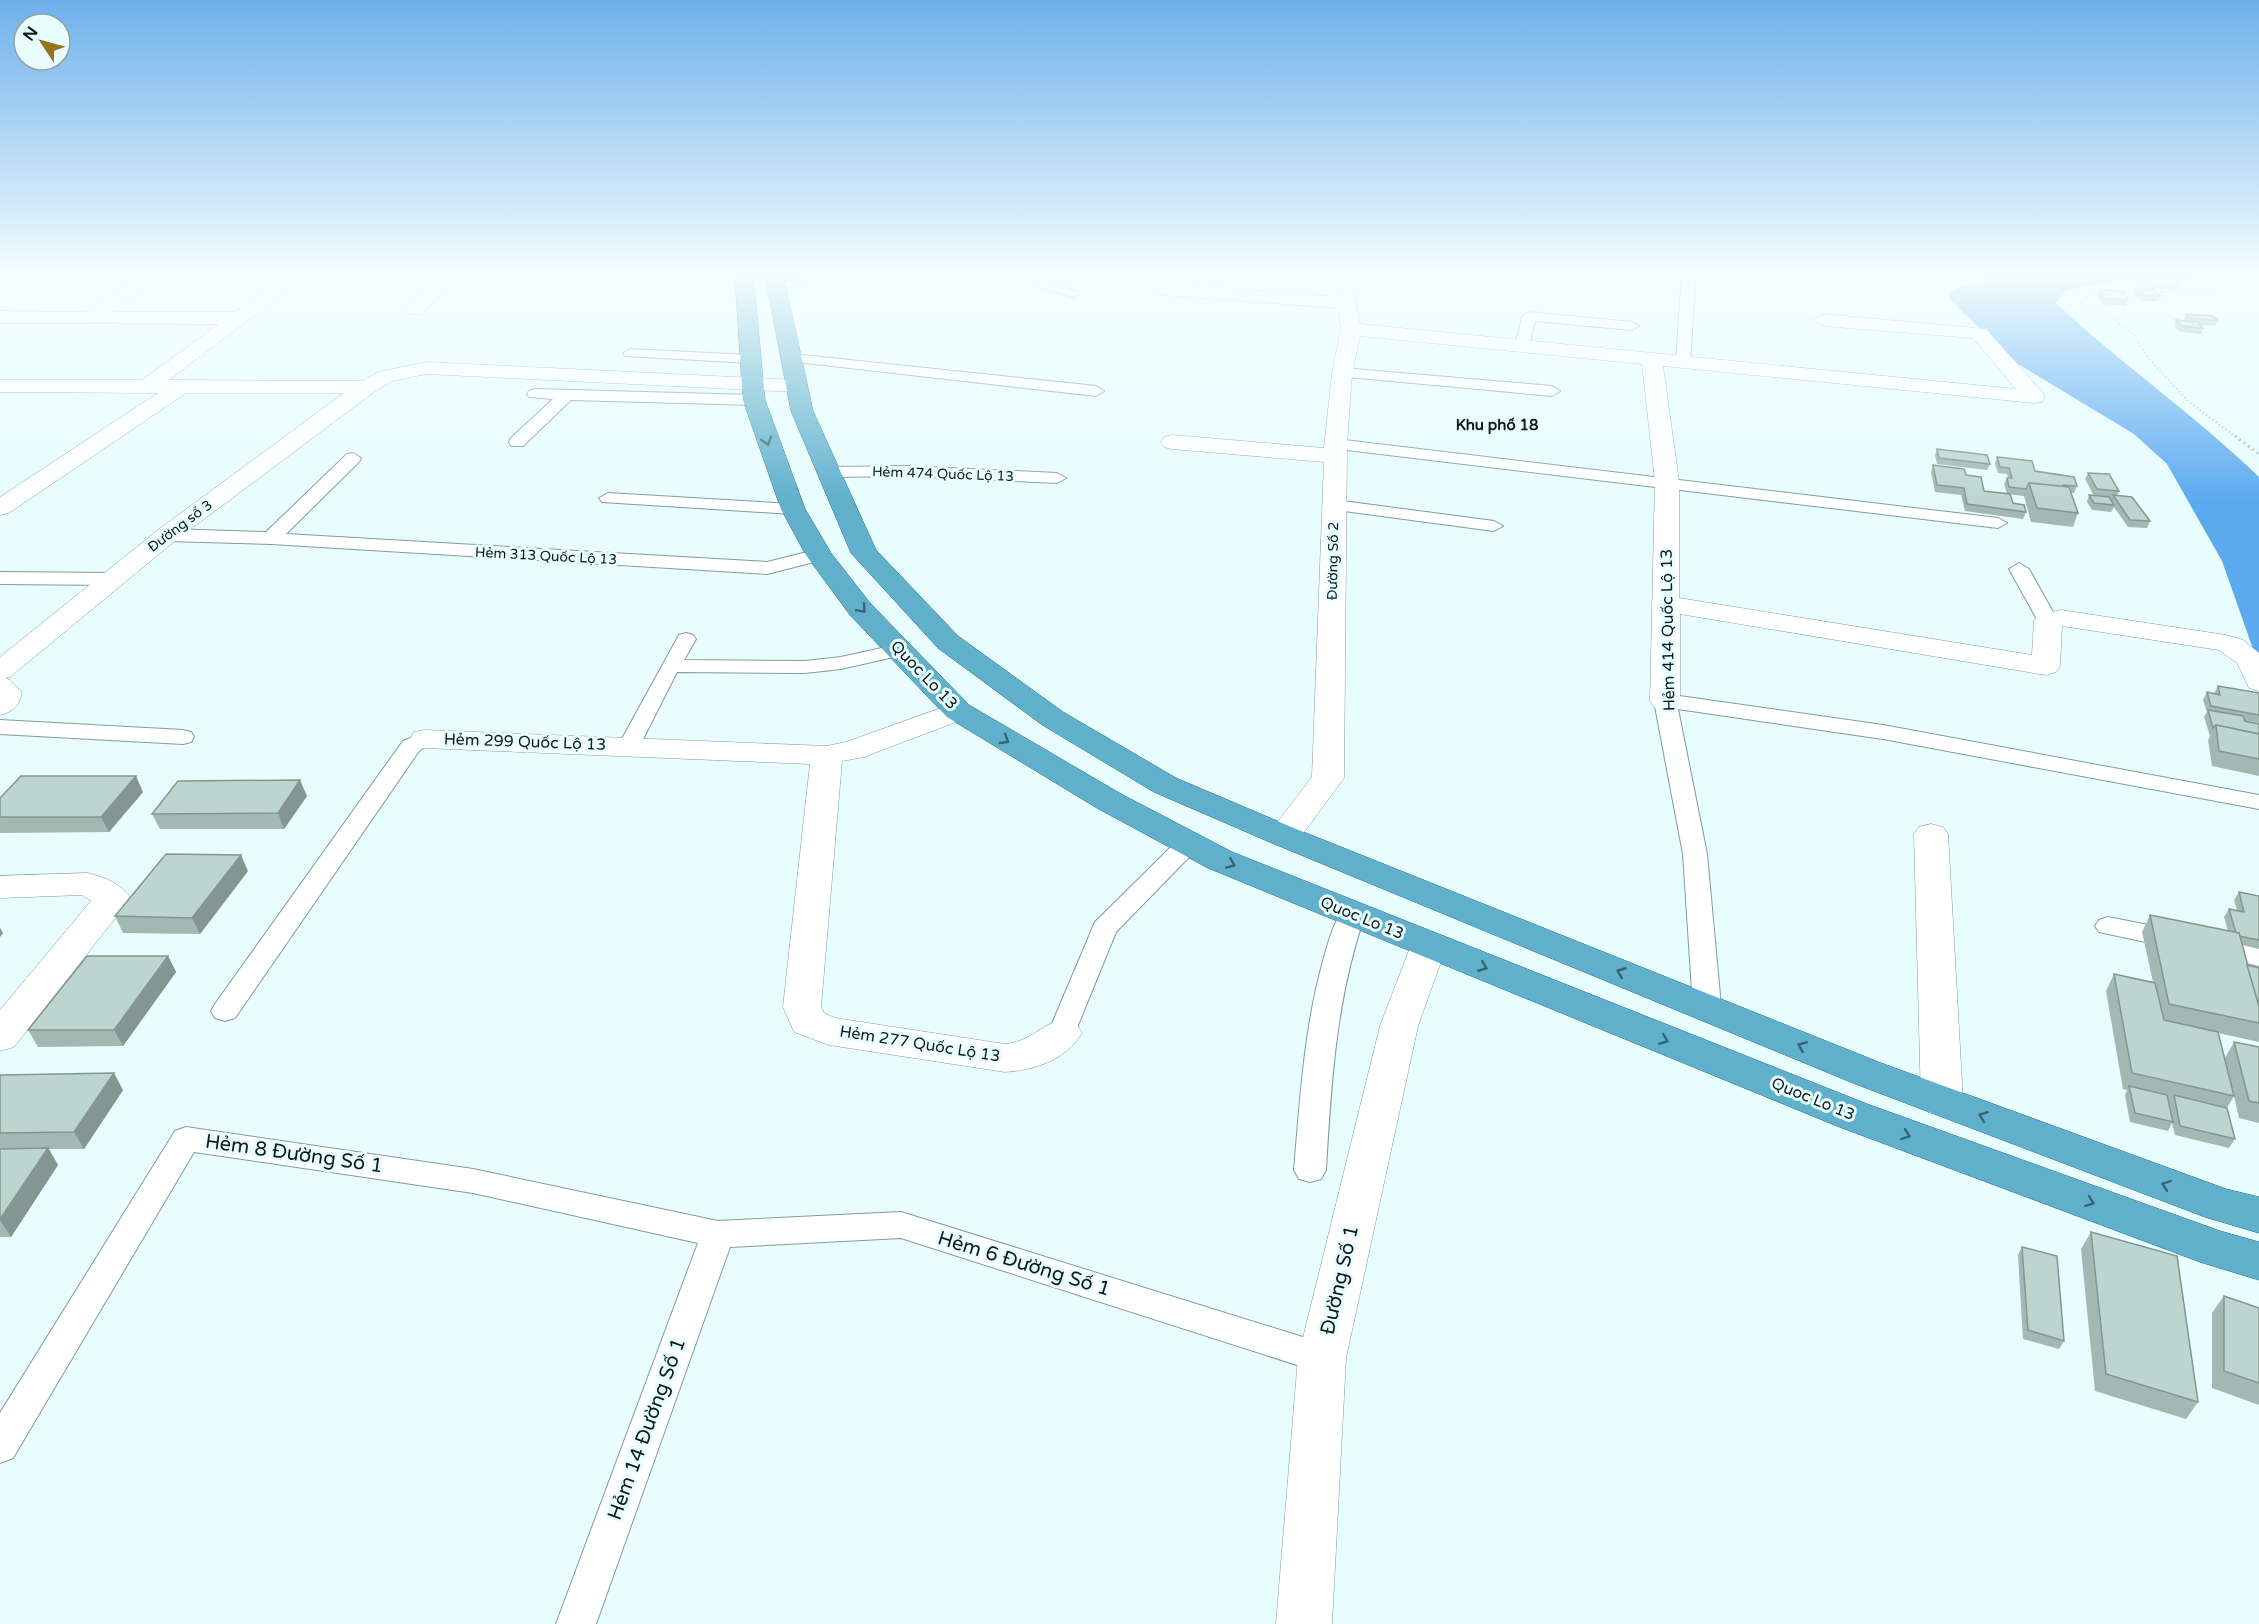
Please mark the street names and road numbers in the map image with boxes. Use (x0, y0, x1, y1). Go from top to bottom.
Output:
street label: Hẻm 474 Quốc Lộ 13 (872, 463, 1014, 485)
street label: Đường sổ 3 (144, 496, 216, 556)
street label: Đường Số 2 (1324, 522, 1342, 600)
street label: Hẻm 313 Quốc Lộ 13 (475, 544, 617, 568)
street label: Hẻm 414 Quốc Lộ 13 (1657, 549, 1679, 711)
street label: Quoc Lo 13 (886, 636, 962, 714)
street label: Hẻm 299 Quốc Lộ 13 (444, 729, 606, 755)
street label: Quoc Lo 13 (1317, 892, 1407, 944)
street label: Hẻm 277 Quốc Lộ 13 (838, 1021, 1002, 1067)
street label: Quoc Lo 13 (1768, 1073, 1858, 1125)
street label: Hẻm 8 Đường Số 1 (204, 1130, 384, 1178)
street label: Đường Số 1 (1316, 1223, 1364, 1337)
street label: Hẻm 6 Đường Số 1 (935, 1226, 1113, 1302)
street label: Hẻm 14 Đường Số 1 (603, 1335, 691, 1523)

